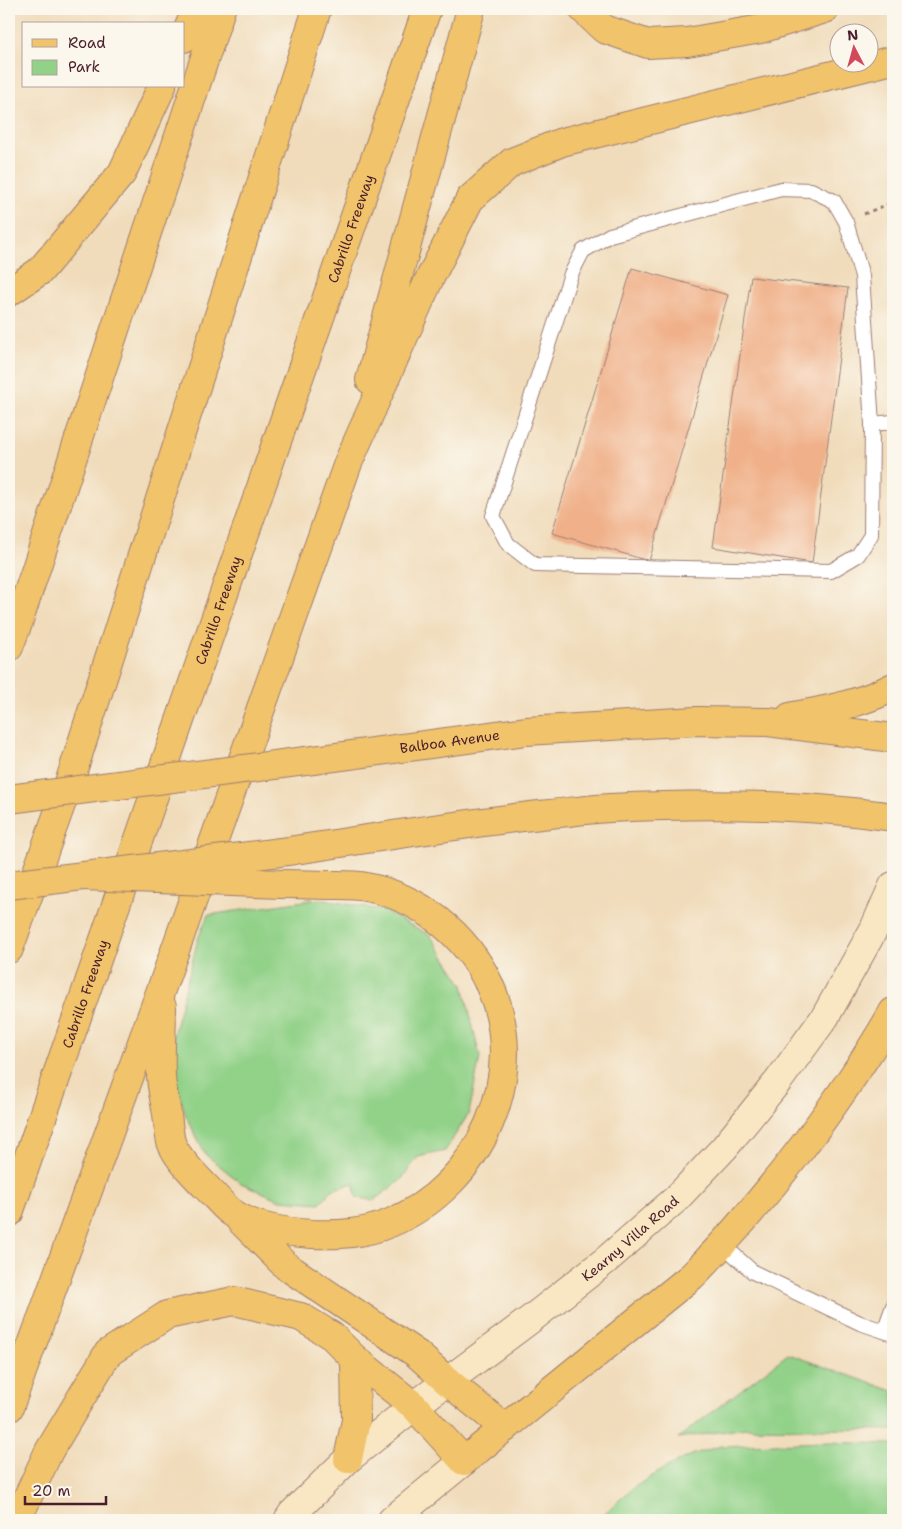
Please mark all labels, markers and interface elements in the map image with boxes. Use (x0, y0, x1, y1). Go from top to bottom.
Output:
legend (22, 22, 185, 88)
north arrow (830, 22, 880, 72)
text: N (846, 26, 859, 45)
text: Road (68, 33, 106, 53)
text: Park (68, 57, 100, 77)
street label: Cabrillo Freeway (324, 172, 378, 285)
street label: Cabrillo Freeway (191, 554, 245, 667)
street label: Balboa Avenue (399, 726, 501, 757)
street label: Cabrillo Freeway (58, 937, 112, 1051)
street label: Kearny Villa Road (578, 1192, 683, 1285)
scale bar (25, 1474, 106, 1506)
text: 20 m (32, 1481, 71, 1501)

